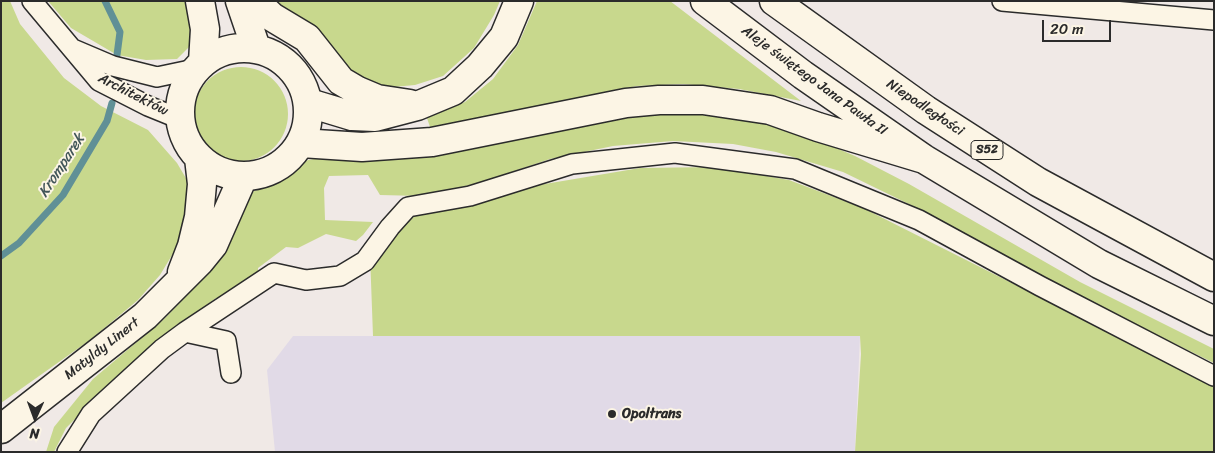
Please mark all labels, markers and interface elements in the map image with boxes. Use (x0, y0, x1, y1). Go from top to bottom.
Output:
scale bar (1045, 10, 1114, 42)
text: 20 m (1050, 16, 1084, 42)
street label: Aleje świętego Jana Pawła II (738, 22, 890, 140)
street label: Architektów (95, 70, 171, 120)
street label: Niepodległości (883, 76, 967, 140)
water label: Kromparek (35, 131, 89, 201)
road number: S52 (971, 140, 1003, 160)
street label: Matyldy Linert (61, 315, 143, 383)
north arrow (10, 393, 60, 443)
place label: Opoltrans (622, 406, 681, 422)
marker: Opoltrans (606, 408, 618, 420)
text: N (29, 421, 40, 446)

